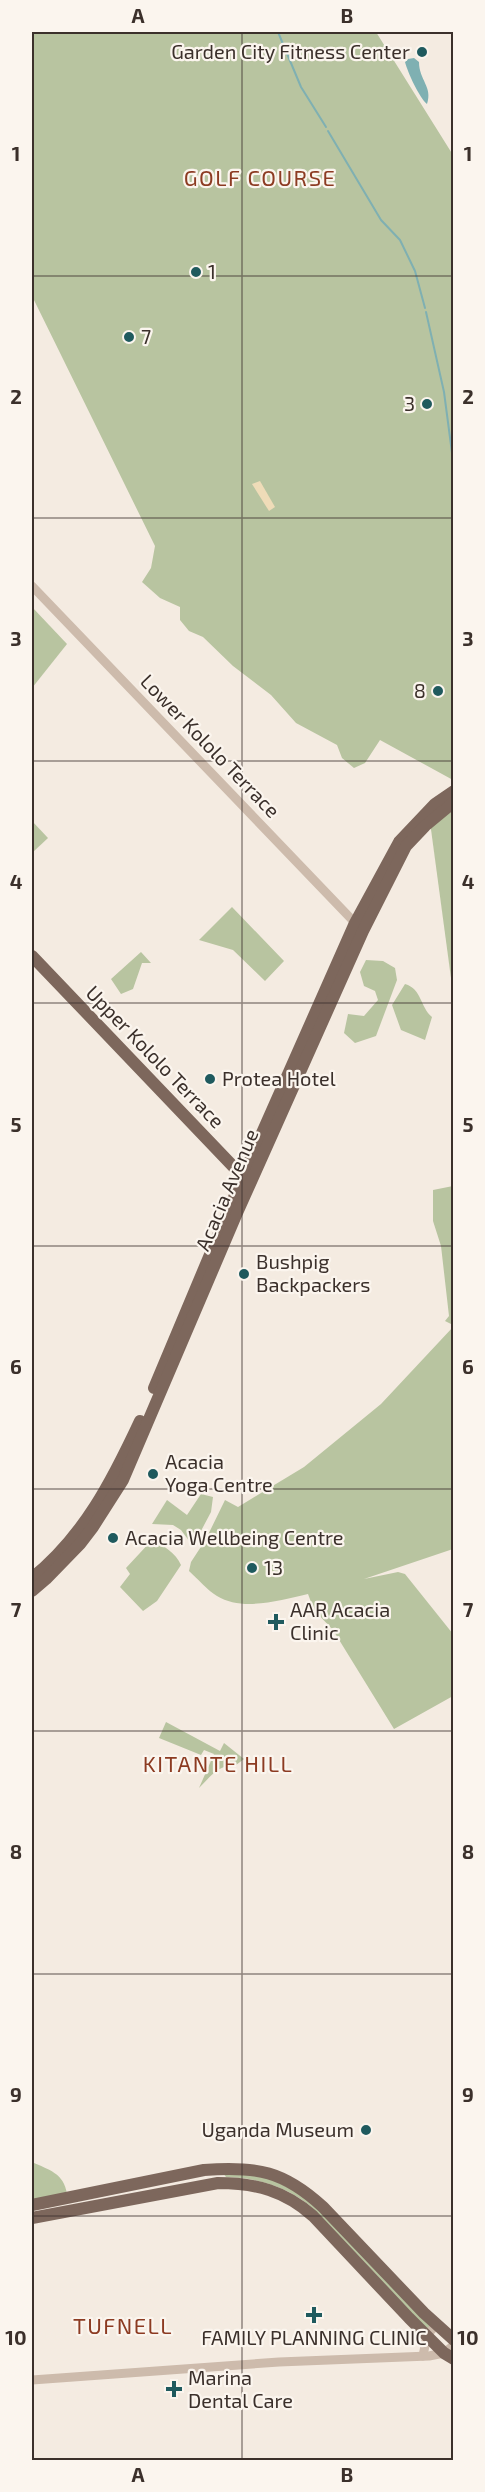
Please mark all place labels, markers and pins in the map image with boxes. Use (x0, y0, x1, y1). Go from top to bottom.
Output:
place label: Garden City Fitness Center (171, 39, 410, 63)
marker: Garden City Fitness Center (415, 45, 429, 59)
place label: 1 (208, 259, 216, 283)
marker: 1 (189, 265, 203, 279)
place label: 7 (141, 324, 151, 348)
marker: 7 (122, 330, 136, 344)
place label: 3 (404, 391, 415, 415)
marker: 3 (420, 397, 434, 411)
place label: 8 (414, 678, 426, 702)
marker: 8 (431, 684, 445, 698)
place label: Protea Hotel (222, 1066, 336, 1090)
marker: Protea Hotel (203, 1072, 217, 1086)
place label: Bushpig Backpackers (256, 1249, 371, 1296)
marker: Bushpig Backpackers (237, 1267, 251, 1281)
place label: Acacia Yoga Centre (165, 1449, 273, 1496)
marker: Acacia Yoga Centre (146, 1467, 160, 1481)
place label: Acacia Wellbeing Centre (125, 1525, 344, 1549)
marker: Acacia Wellbeing Centre (106, 1531, 120, 1545)
place label: 13 (264, 1555, 283, 1579)
marker: 13 (245, 1561, 259, 1575)
place label: AAR Acacia Clinic (290, 1597, 390, 1644)
marker: AAR Acacia Clinic (267, 1613, 285, 1631)
place label: Uganda Museum (201, 2117, 354, 2141)
marker: Uganda Museum (359, 2123, 373, 2137)
marker: FAMILY PLANNING CLINIC (305, 2306, 323, 2324)
place label: FAMILY PLANNING CLINIC (201, 2325, 427, 2349)
place label: Marina Dental Care (188, 2365, 293, 2412)
marker: Marina Dental Care (165, 2380, 183, 2398)

